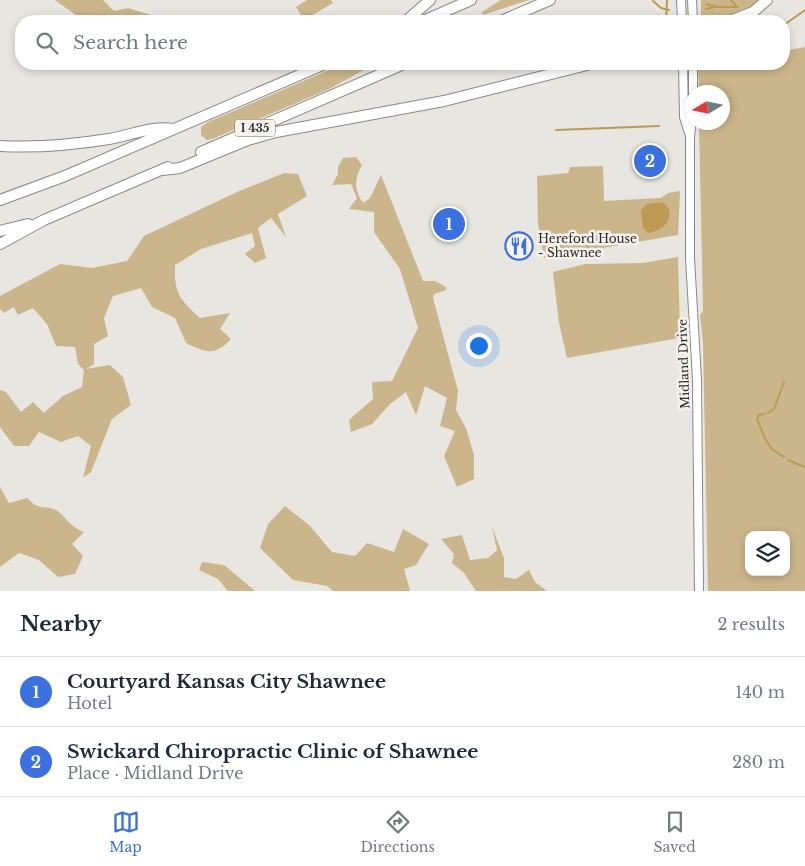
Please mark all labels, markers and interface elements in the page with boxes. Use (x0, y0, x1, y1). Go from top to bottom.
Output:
search box (15, 15, 790, 70)
icon: search (33, 29, 61, 57)
text: Search here (73, 31, 188, 54)
north arrow (685, 85, 730, 130)
road number: I 435 (235, 120, 275, 136)
pin: 2 (634, 142, 666, 180)
pin: 1 (433, 205, 465, 243)
restaurant icon: Hereford House - Shawnee (504, 231, 534, 261)
place label: Hereford House - Shawnee (538, 231, 637, 260)
street label: Midland Drive (674, 319, 693, 409)
your location (466, 333, 492, 359)
map controls (745, 531, 790, 576)
button: layers (745, 531, 790, 576)
text: Nearby (20, 611, 101, 637)
text: 2 results (717, 614, 785, 634)
text: Courtyard Kansas City Shawnee (67, 670, 386, 693)
text: 1 (33, 682, 39, 702)
text: 140 m (735, 682, 785, 702)
text: Hotel (67, 693, 112, 713)
text: Swickard Chiropractic Clinic of Shawnee (67, 740, 478, 763)
text: 2 (31, 752, 41, 772)
text: 280 m (732, 752, 785, 772)
text: Place · Midland Drive (67, 763, 243, 783)
tab: Map (109, 808, 142, 856)
tab: Directions (360, 808, 435, 856)
tab: Saved (653, 808, 696, 856)

